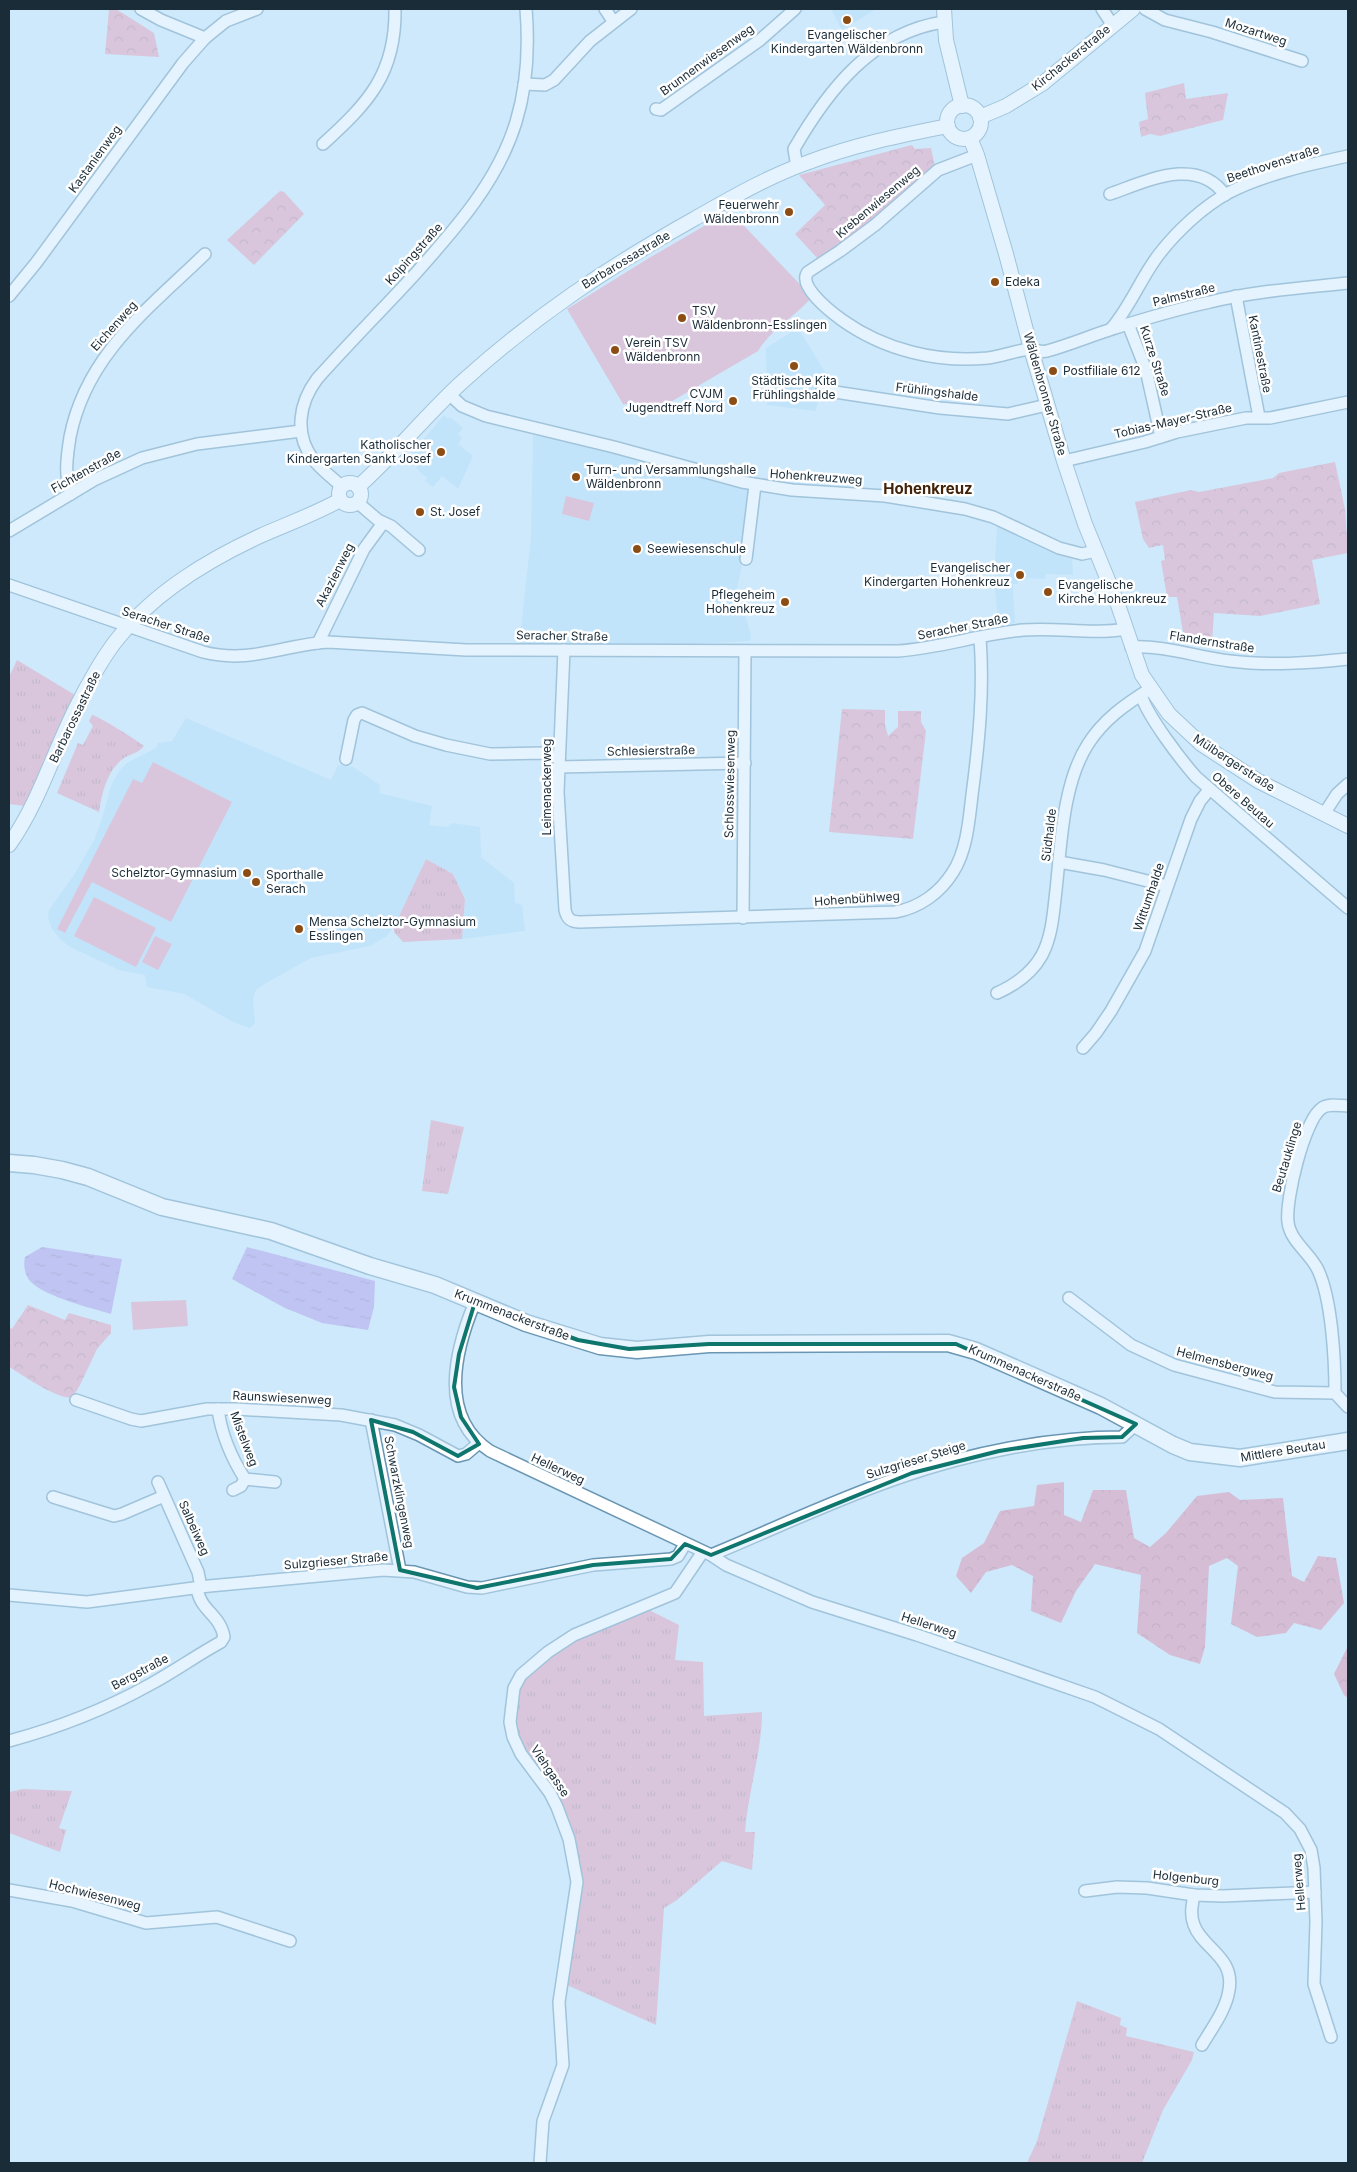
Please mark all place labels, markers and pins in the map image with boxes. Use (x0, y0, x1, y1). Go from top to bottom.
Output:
marker: Evangelischer Kindergarten Wäldenbronn (841, 14, 853, 26)
place label: Evangelischer Kindergarten Wäldenbronn (771, 27, 923, 56)
place label: Feuerwehr Wäldenbronn (704, 197, 779, 226)
marker: Feuerwehr Wäldenbronn (783, 206, 795, 218)
place label: Edeka (1005, 274, 1040, 289)
marker: Edeka (989, 276, 1001, 288)
place label: TSV Wäldenbronn-Esslingen (692, 303, 827, 332)
marker: TSV Wäldenbronn-Esslingen (676, 312, 688, 324)
place label: Verein TSV Wäldenbronn (625, 335, 700, 364)
marker: Verein TSV Wäldenbronn (609, 344, 621, 356)
marker: Städtische Kita Frühlingshalde (788, 360, 800, 372)
place label: Postfiliale 612 (1063, 363, 1141, 378)
marker: Postfiliale 612 (1047, 365, 1059, 377)
place label: Städtische Kita Frühlingshalde (751, 373, 837, 402)
place label: CVJM Jugendtreff Nord (625, 386, 723, 415)
marker: CVJM Jugendtreff Nord (727, 395, 739, 407)
place label: Katholischer Kindergarten Sankt Josef (287, 437, 432, 466)
marker: Katholischer Kindergarten Sankt Josef (435, 446, 447, 458)
place label: Turn- und Versammlungshalle Wäldenbronn (586, 462, 756, 491)
marker: Turn- und Versammlungshalle Wäldenbronn (570, 471, 582, 483)
place label: St. Josef (430, 504, 481, 519)
marker: St. Josef (414, 506, 426, 518)
place label: Seewiesenschule (647, 541, 746, 556)
marker: Seewiesenschule (631, 543, 643, 555)
place label: Evangelischer Kindergarten Hohenkreuz (864, 560, 1010, 589)
marker: Evangelischer Kindergarten Hohenkreuz (1014, 569, 1026, 581)
place label: Evangelische Kirche Hohenkreuz (1058, 577, 1167, 606)
marker: Evangelische Kirche Hohenkreuz (1042, 586, 1054, 598)
place label: Pflegeheim Hohenkreuz (706, 587, 775, 616)
marker: Pflegeheim Hohenkreuz (779, 596, 791, 608)
place label: Schelztor-Gymnasium (111, 865, 237, 880)
marker: Schelztor-Gymnasium (241, 867, 253, 879)
place label: Sporthalle Serach (266, 867, 324, 896)
marker: Sporthalle Serach (250, 876, 262, 888)
place label: Mensa Schelztor-Gymnasium Esslingen (309, 914, 476, 943)
marker: Mensa Schelztor-Gymnasium Esslingen (293, 923, 305, 935)

